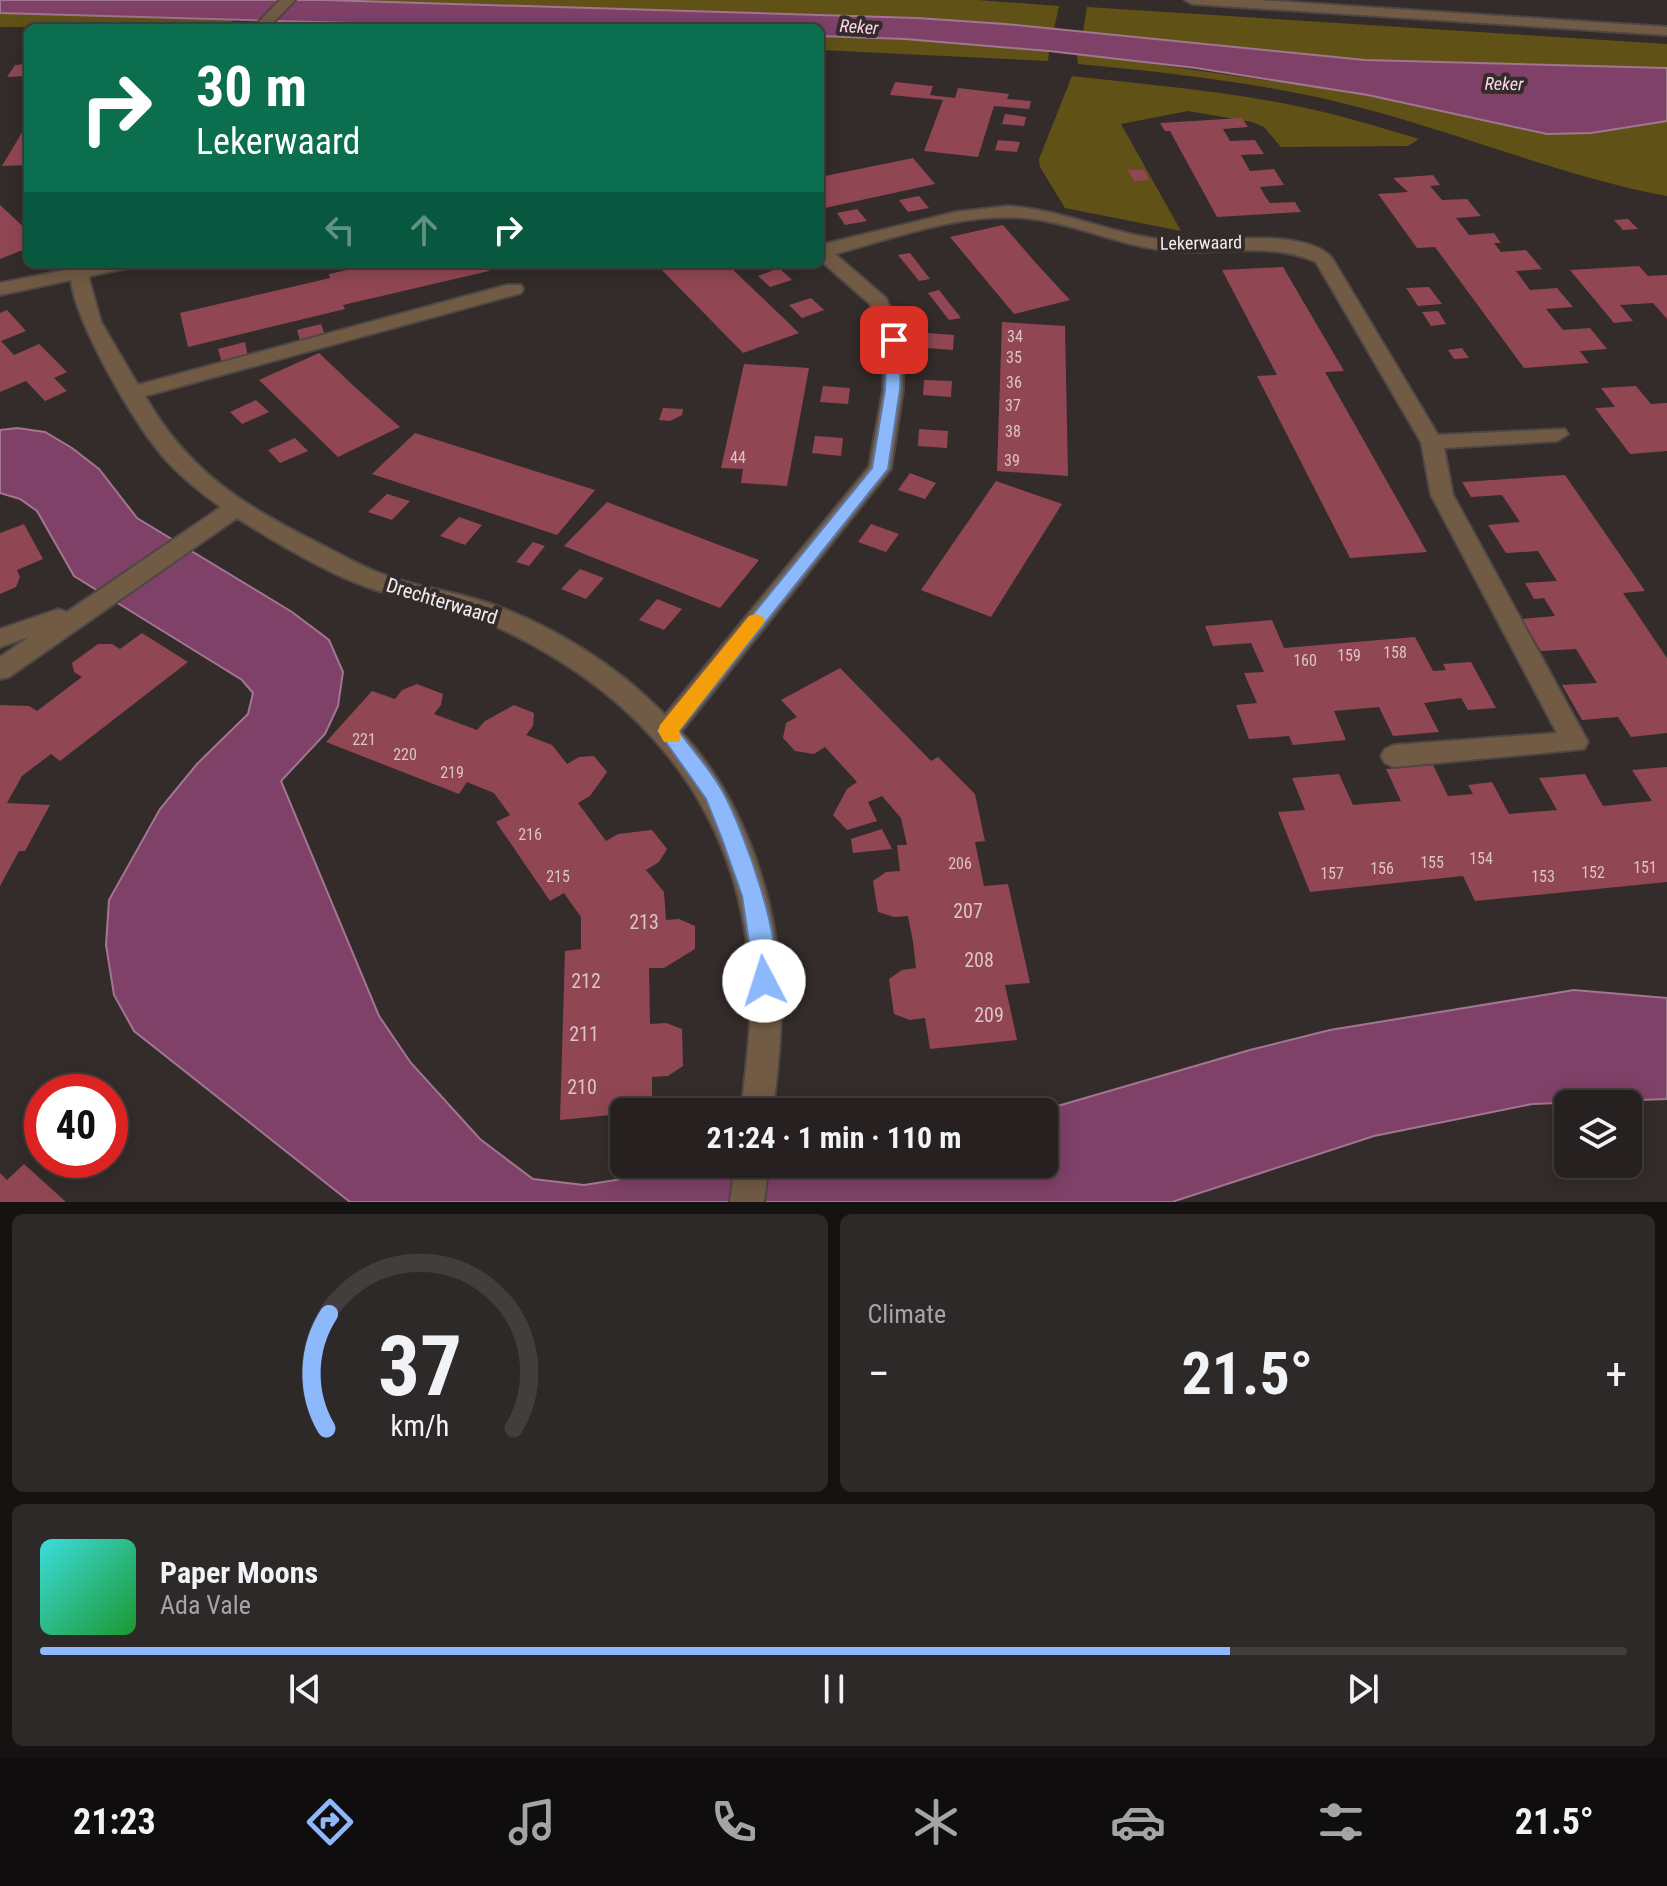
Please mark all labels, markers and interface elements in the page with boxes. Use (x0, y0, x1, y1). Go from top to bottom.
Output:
water label: Reker (839, 15, 880, 38)
text: 30 m (196, 54, 307, 120)
icon: right (64, 56, 168, 160)
water label: Reker (1485, 73, 1524, 94)
text: Lekerwaard (196, 121, 360, 163)
icon: left (318, 208, 362, 252)
icon: ahead (402, 208, 446, 252)
icon: right (486, 208, 530, 252)
street label: Lekerwaard (1160, 231, 1242, 254)
pin (860, 306, 928, 374)
icon: arrive (872, 318, 916, 362)
house number: 34 (1007, 327, 1023, 346)
house number: 35 (1006, 348, 1022, 367)
house number: 36 (1006, 373, 1022, 392)
house number: 37 (1005, 396, 1021, 415)
house number: 38 (1005, 422, 1021, 441)
house number: 44 (730, 448, 746, 467)
house number: 39 (1004, 451, 1020, 470)
street label: Drechterwaard (383, 573, 501, 629)
house number: 158 (1383, 643, 1407, 662)
house number: 159 (1337, 646, 1361, 665)
house number: 160 (1293, 651, 1317, 670)
house number: 221 (352, 730, 376, 749)
house number: 220 (393, 745, 417, 764)
house number: 219 (440, 763, 464, 782)
house number: 216 (518, 825, 542, 844)
house number: 154 (1469, 849, 1493, 868)
house number: 155 (1420, 853, 1444, 872)
house number: 206 (948, 854, 972, 873)
house number: 151 (1633, 858, 1657, 877)
house number: 156 (1370, 859, 1394, 878)
house number: 152 (1581, 863, 1605, 882)
house number: 157 (1320, 864, 1344, 883)
house number: 215 (546, 867, 570, 886)
house number: 153 (1531, 867, 1555, 886)
house number: 207 (953, 899, 983, 923)
house number: 213 (629, 910, 659, 934)
position arrow (722, 939, 806, 1023)
house number: 208 (964, 948, 994, 972)
house number: 212 (571, 969, 601, 993)
house number: 209 (974, 1003, 1004, 1027)
house number: 211 (569, 1022, 599, 1046)
speed limit sign: 40 (24, 1074, 128, 1178)
house number: 210 (567, 1075, 597, 1099)
map controls (1554, 1090, 1642, 1178)
button: layers (1554, 1090, 1642, 1178)
text: 21:24 · 1 min · 110 m (707, 1120, 961, 1155)
text: Climate (868, 1299, 946, 1329)
text: 37 (378, 1318, 462, 1415)
text: 21.5° (1181, 1338, 1313, 1409)
text: − (868, 1348, 890, 1400)
text: + (1605, 1348, 1627, 1400)
text: km/h (390, 1409, 449, 1443)
text: Paper Moons (160, 1555, 318, 1590)
text: Ada Vale (160, 1590, 251, 1620)
icon: previous (283, 1667, 327, 1711)
icon: pause (812, 1667, 856, 1711)
icon: next (1341, 1667, 1385, 1711)
icon: directions (302, 1794, 358, 1850)
icon: music (504, 1794, 560, 1850)
icon: phone (706, 1794, 762, 1850)
icon: climate (908, 1794, 964, 1850)
icon: car (1110, 1794, 1166, 1850)
icon: filters (1313, 1794, 1369, 1850)
text: 21:23 (73, 1801, 156, 1843)
text: 21.5° (1515, 1801, 1594, 1843)

